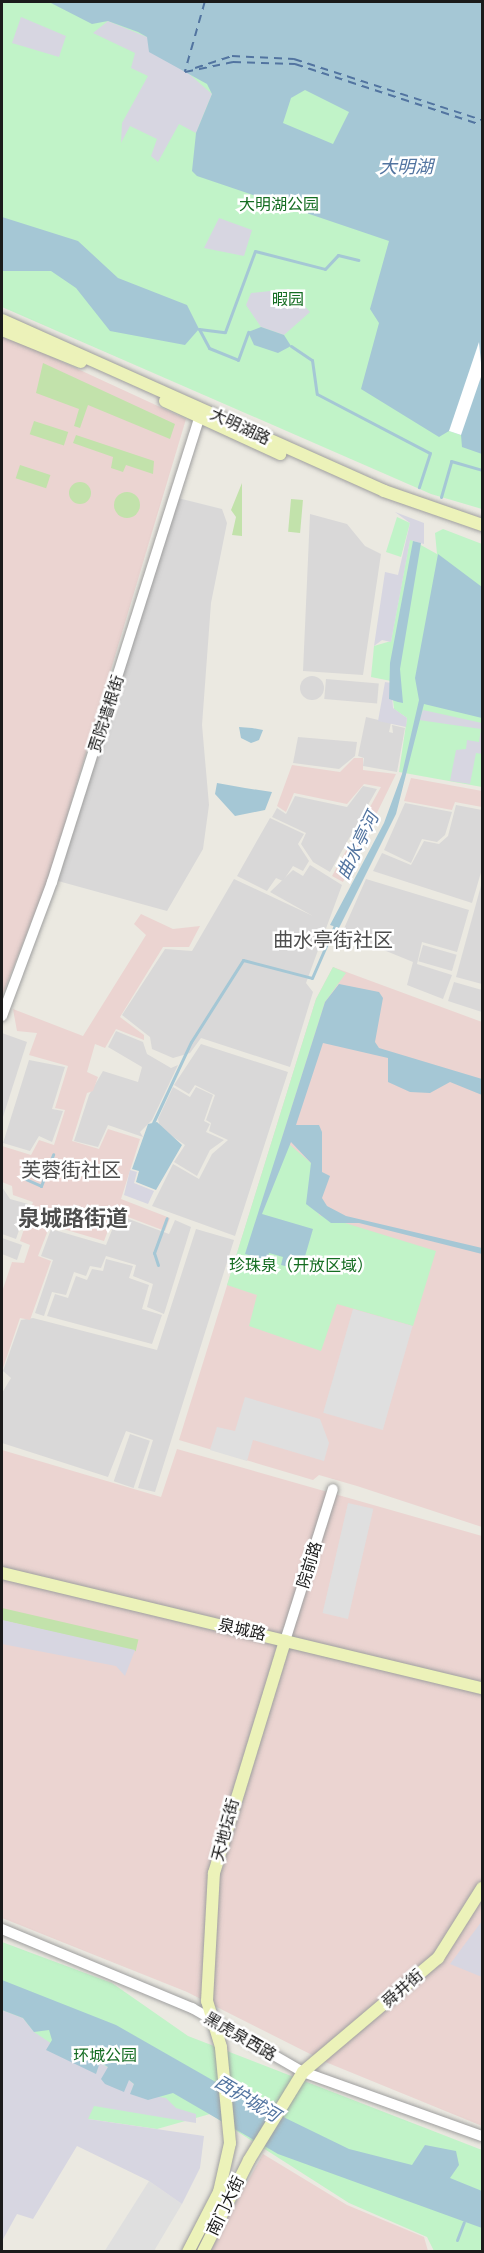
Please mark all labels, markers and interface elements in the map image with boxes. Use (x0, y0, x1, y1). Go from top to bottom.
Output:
water label: 大明湖 (379, 156, 433, 178)
park label: 大明湖公园 (239, 195, 319, 215)
park label: 暇园 (272, 290, 304, 310)
street label: 大明湖路 (207, 405, 273, 449)
street label: 贡院墙根街 (86, 673, 128, 755)
water label: 曲水亭河 (333, 809, 383, 883)
district label: 曲水亭街社区 (273, 928, 393, 952)
district label: 芙蓉街社区 (21, 1158, 121, 1182)
district label: 泉城路街道 (18, 1206, 128, 1232)
park label: 珍珠泉（开放区域） (229, 1256, 373, 1276)
street label: 院前路 (294, 1539, 326, 1591)
street label: 泉城路 (216, 1615, 268, 1645)
street label: 天地坛街 (208, 1797, 244, 1863)
street label: 舜井街 (379, 1966, 427, 2012)
street label: 黑虎泉西路 (201, 2009, 279, 2065)
park label: 环城公园 (73, 2046, 137, 2066)
water label: 西护城河 (211, 2071, 283, 2127)
street label: 南门大街 (203, 2173, 249, 2239)

